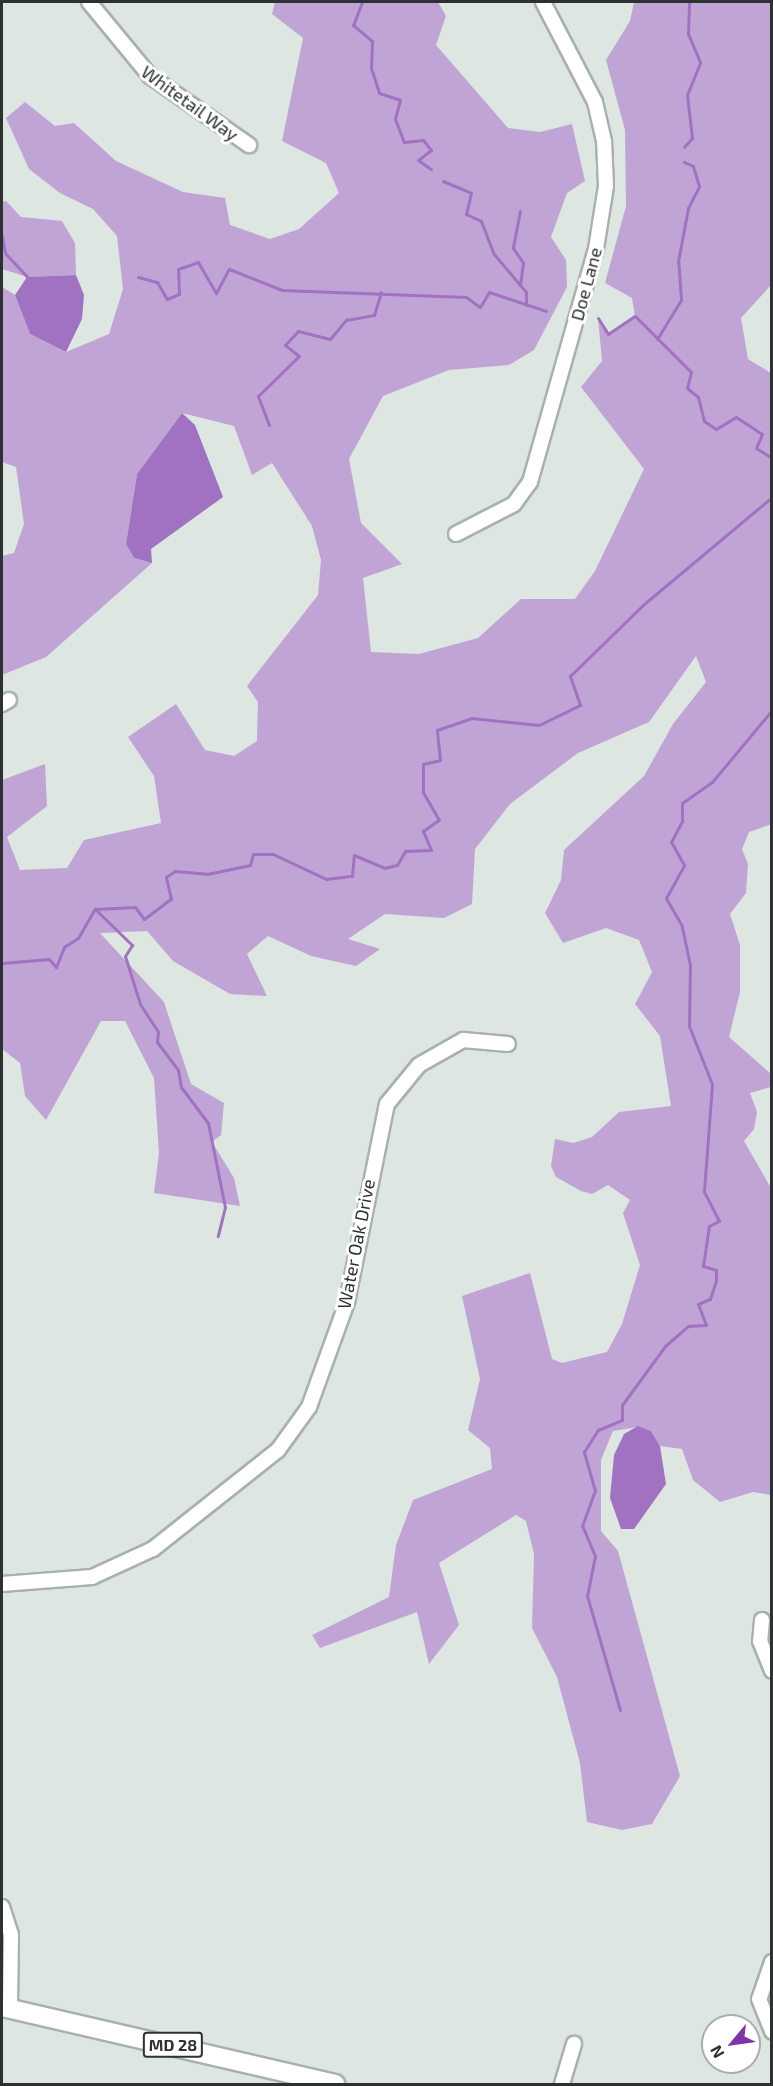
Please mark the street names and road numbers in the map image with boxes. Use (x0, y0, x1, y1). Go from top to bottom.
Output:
street label: Whitetail Way (137, 60, 243, 146)
street label: Doe Lane (566, 245, 606, 323)
street label: Water Oak Drive (333, 1177, 379, 1311)
road number: MD 28 (142, 2032, 204, 2058)

